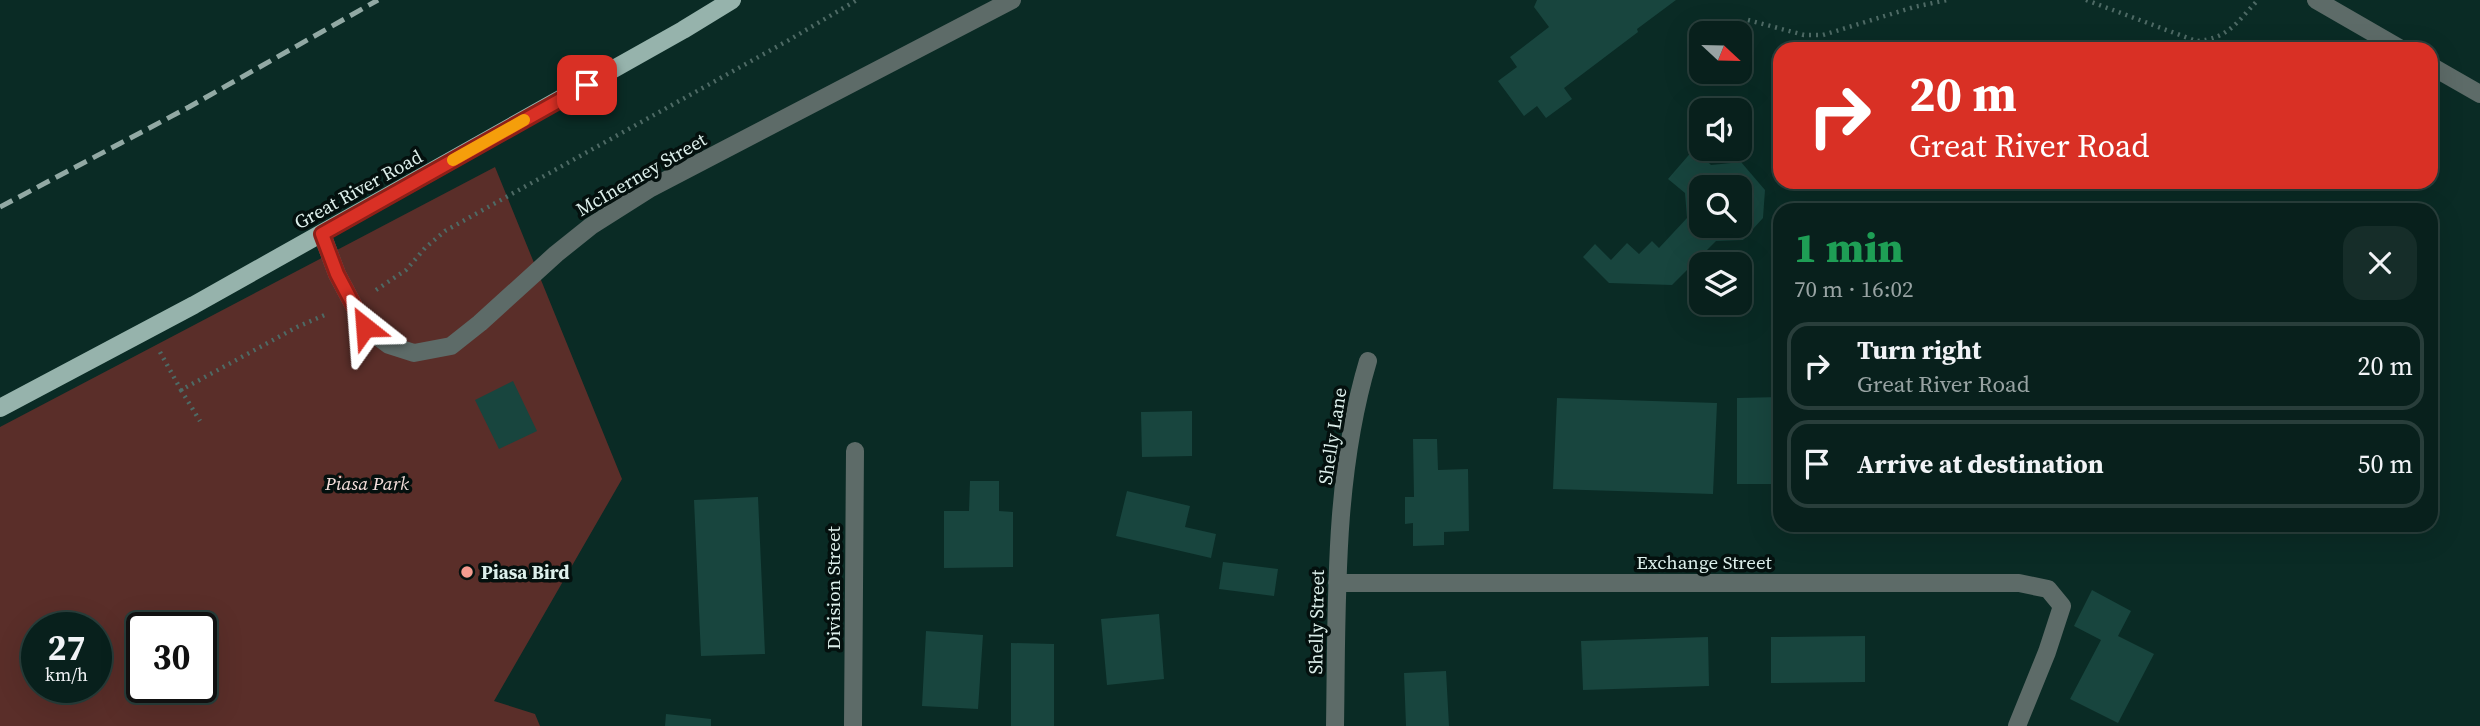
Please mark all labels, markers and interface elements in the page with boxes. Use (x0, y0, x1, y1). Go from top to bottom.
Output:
north arrow (1689, 21, 1752, 84)
map controls (1689, 21, 1752, 315)
pin (557, 55, 617, 115)
text: 20 m (1909, 60, 2017, 127)
icon: arrive (568, 66, 606, 104)
icon: right (1794, 70, 1885, 161)
button: sound (1689, 98, 1752, 161)
text: Great River Road (1909, 124, 2149, 168)
street label: McInerney Street (571, 126, 712, 222)
street label: Great River Road (289, 143, 427, 235)
button: search (1689, 175, 1752, 238)
text: 1 min (1794, 218, 1904, 276)
button: close (2343, 226, 2417, 300)
button: layers (1689, 252, 1752, 315)
text: 70 m · 16:02 (1794, 273, 1914, 305)
position arrow (328, 290, 402, 364)
text: Turn right (1857, 332, 1981, 368)
icon: right (1798, 347, 1836, 385)
text: 20 m (2358, 348, 2413, 384)
text: Great River Road (1857, 368, 2030, 400)
street label: Shelly Lane (1312, 386, 1352, 486)
icon: arrive (1798, 445, 1836, 483)
text: Arrive at destination (1857, 446, 2104, 482)
text: 50 m (2358, 446, 2413, 482)
park label: Piasa Park (324, 470, 409, 496)
street label: Division Street (820, 525, 846, 650)
street label: Exchange Street (1636, 549, 1773, 575)
place label: Piasa Bird (481, 559, 570, 585)
marker: Piasa Bird (459, 564, 475, 580)
street label: Shelly Street (1302, 569, 1330, 675)
speed limit sign: 30 (126, 612, 217, 703)
text: 27 (48, 624, 85, 672)
text: km/h (45, 662, 88, 687)

